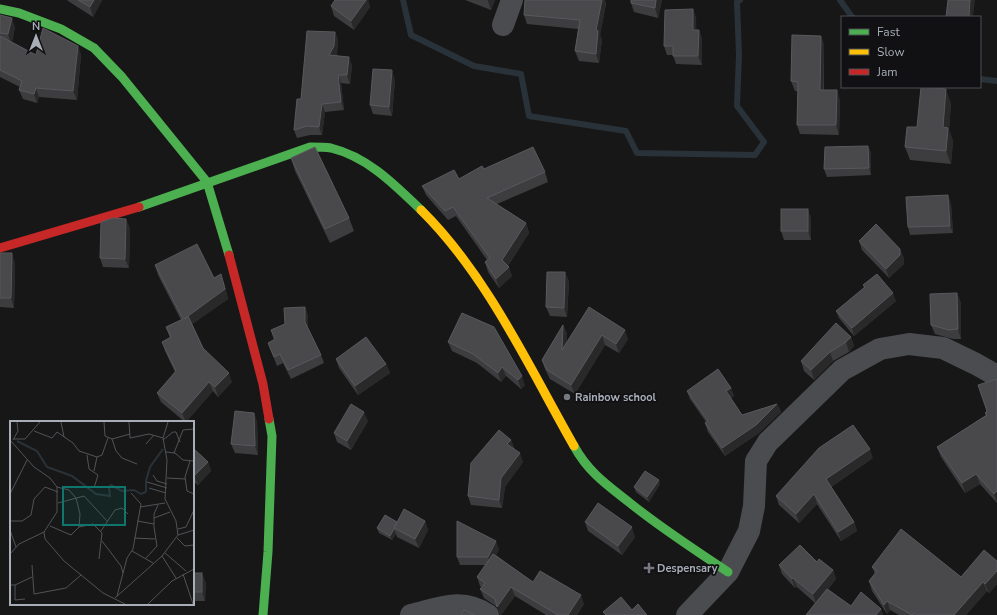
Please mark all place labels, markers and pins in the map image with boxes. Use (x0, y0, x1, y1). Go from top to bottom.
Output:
place label: Rainbow school (575, 390, 657, 405)
marker: Rainbow school (562, 392, 572, 402)
place label: Despensary (657, 561, 718, 576)
marker: Despensary (644, 563, 654, 573)

